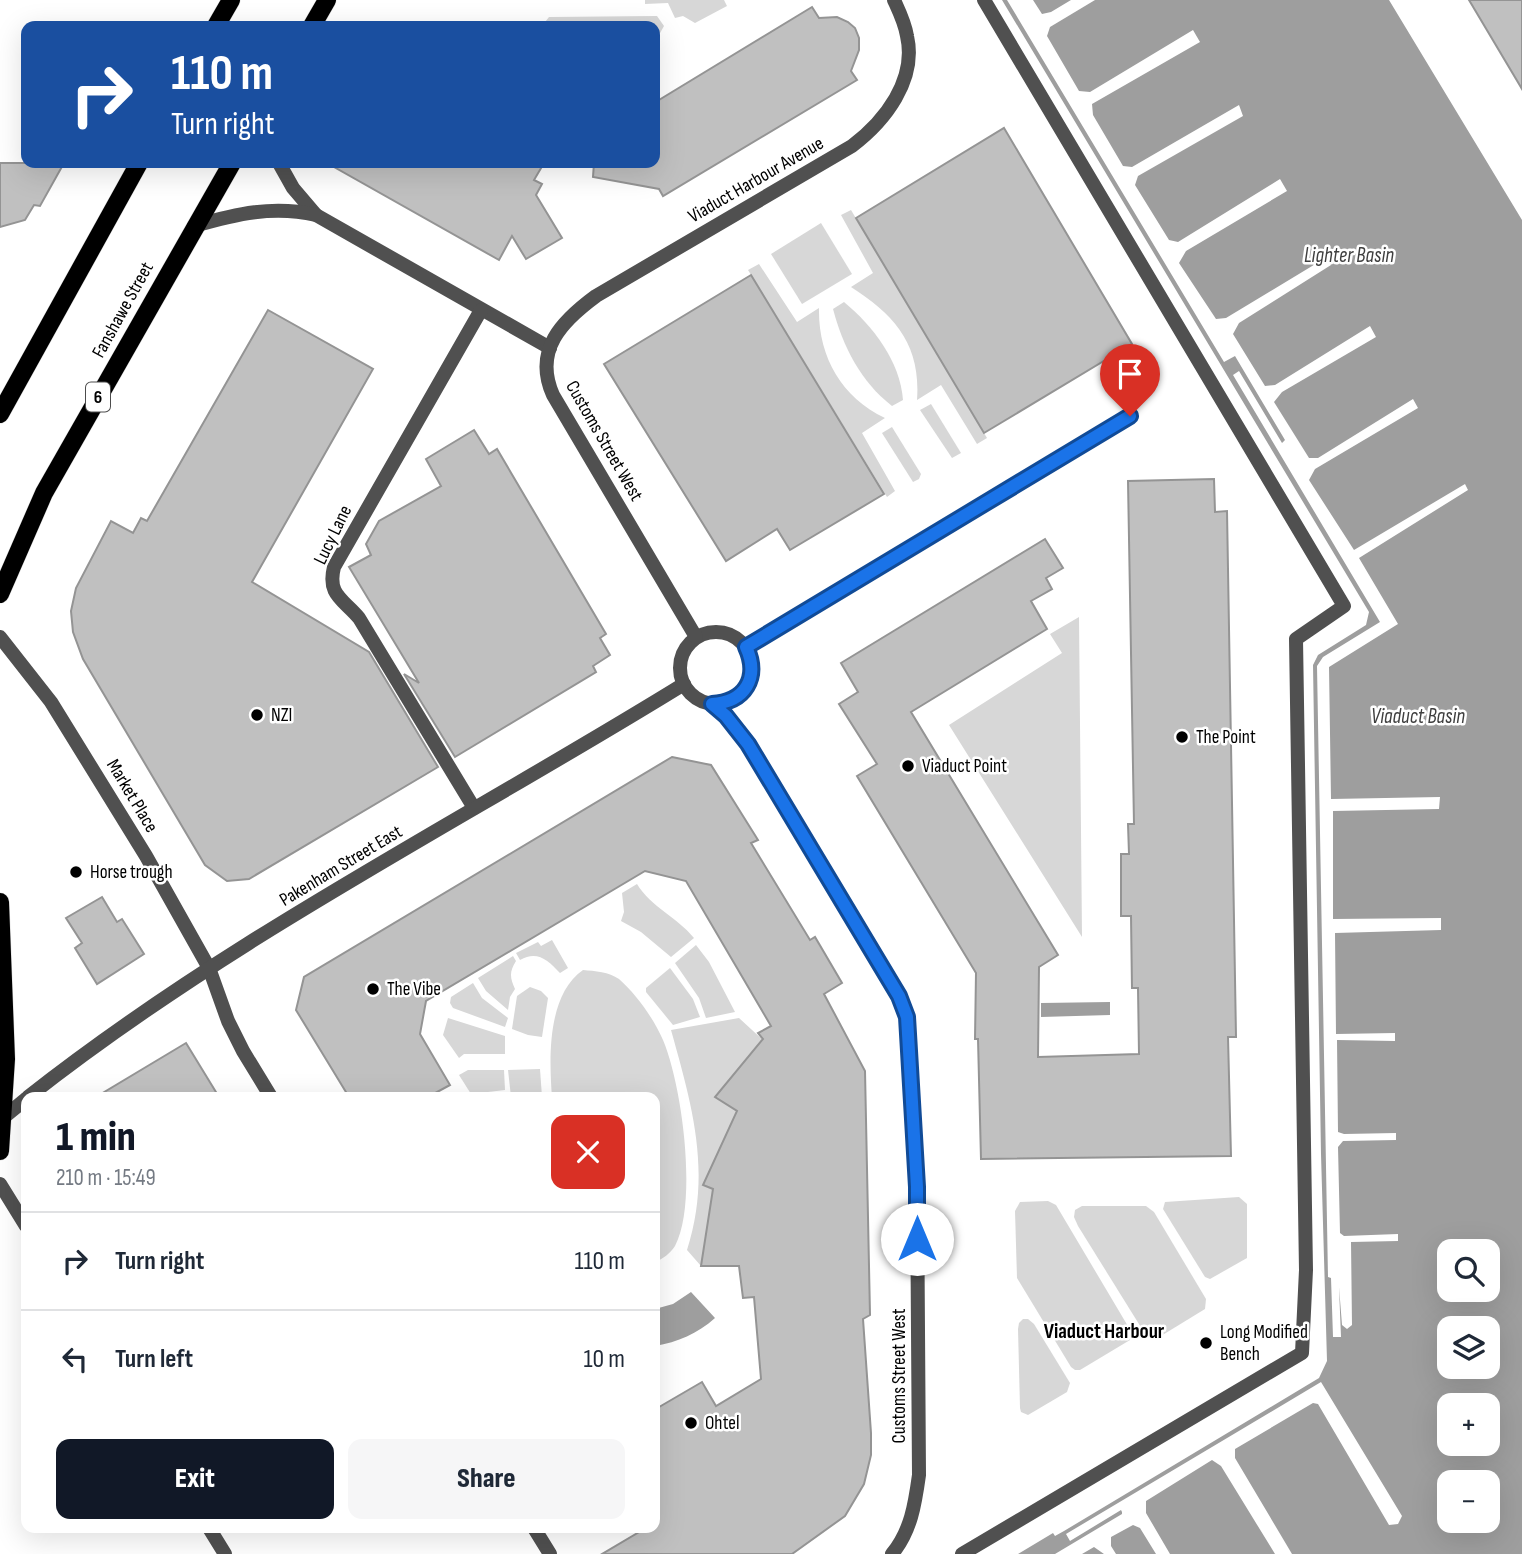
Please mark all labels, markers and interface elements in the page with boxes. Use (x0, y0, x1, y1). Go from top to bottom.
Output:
text: 110 m (171, 45, 273, 104)
icon: right (56, 49, 147, 140)
text: Turn right (171, 105, 275, 144)
street label: Viaduct Harbour Avenue (684, 132, 828, 228)
water label: Lighter Basin (1304, 243, 1394, 268)
street label: Fanshawe Street (87, 258, 159, 362)
pin (1100, 344, 1160, 416)
icon: arrive (1111, 355, 1149, 393)
street label: Customs Street West (560, 377, 648, 505)
road number: 6 (86, 382, 110, 412)
street label: Lucy Lane (309, 502, 357, 568)
place label: NZI (271, 704, 292, 727)
water label: Viaduct Basin (1371, 704, 1465, 729)
marker: NZI (249, 707, 265, 723)
place label: The Point (1196, 726, 1256, 749)
marker: The Point (1174, 729, 1190, 745)
street label: Market Place (101, 755, 163, 837)
place label: Viaduct Point (922, 755, 1007, 778)
marker: Viaduct Point (900, 758, 916, 774)
street label: Pakenham Street East (275, 820, 407, 912)
place label: Horse trough (90, 861, 173, 884)
marker: Horse trough (68, 864, 84, 880)
place label: The Vibe (387, 978, 441, 1001)
marker: The Vibe (365, 981, 381, 997)
text: 1 min (56, 1112, 136, 1163)
button: close (551, 1115, 625, 1189)
text: 210 m · 15:49 (56, 1164, 156, 1192)
position arrow (880, 1202, 954, 1276)
map controls (1437, 1239, 1500, 1533)
button: search (1437, 1239, 1500, 1302)
icon: right (56, 1242, 94, 1280)
text: Turn right (115, 1246, 204, 1277)
text: 110 m (574, 1246, 625, 1277)
street label: Customs Street West (888, 1308, 911, 1443)
button: layers (1437, 1316, 1500, 1379)
district label: Viaduct Harbour (1044, 1319, 1165, 1344)
place label: Long Modified Bench (1220, 1321, 1308, 1366)
marker: Long Modified Bench (1198, 1335, 1214, 1351)
icon: left (56, 1340, 94, 1378)
text: Turn left (115, 1344, 193, 1375)
text: 10 m (583, 1344, 625, 1375)
button: + (1437, 1393, 1500, 1456)
place label: Ohtel (705, 1412, 739, 1435)
marker: Ohtel (683, 1415, 699, 1431)
button: Exit (56, 1439, 334, 1519)
button: Share (348, 1439, 625, 1519)
button: − (1437, 1470, 1500, 1533)

